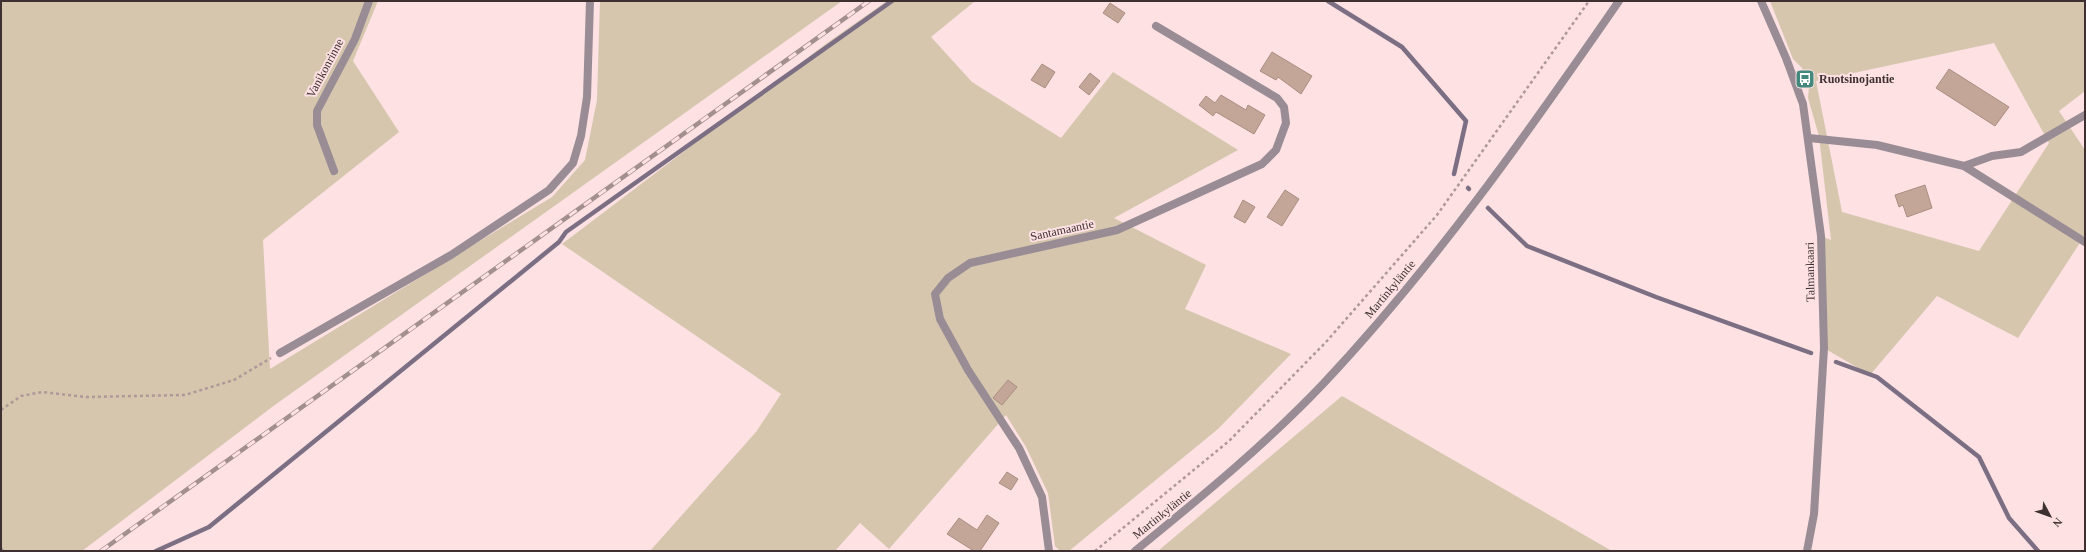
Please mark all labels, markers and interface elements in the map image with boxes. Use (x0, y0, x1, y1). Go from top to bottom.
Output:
street label: Vanikonrinne (304, 36, 346, 100)
bus stop icon: Ruotsinojantie (1794, 68, 1816, 90)
place label: Ruotsinojantie (1819, 72, 1895, 86)
street label: Santamaantie (1029, 216, 1095, 244)
street label: Talmankaari (1802, 241, 1818, 302)
street label: Martinkyläntie (1362, 257, 1418, 321)
street label: Martinkyläntie (1130, 486, 1194, 542)
north arrow (2030, 496, 2070, 536)
text: N (2050, 516, 2065, 530)

